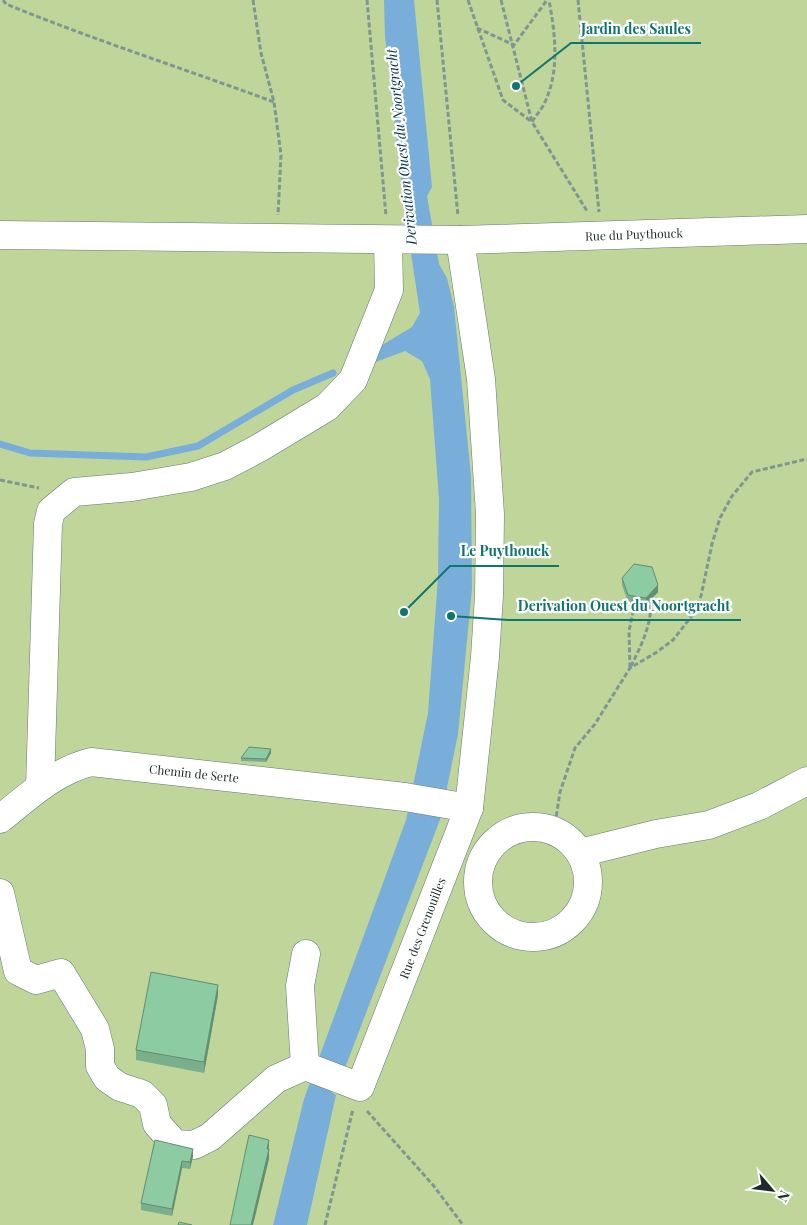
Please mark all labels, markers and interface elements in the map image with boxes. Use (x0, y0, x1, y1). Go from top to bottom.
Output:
callout: Jardin des Saules (571, 14, 701, 43)
text: Jardin des Saules (580, 19, 691, 38)
water label: Derivation Ouest du Noortgracht (381, 47, 421, 247)
street label: Rue du Puythouck (585, 224, 684, 244)
callout: Le Puythouck (450, 537, 559, 566)
text: Le Puythouck (461, 541, 550, 560)
callout: Derivation Ouest du Noortgracht (508, 591, 741, 620)
text: Derivation Ouest du Noortgracht (518, 596, 730, 615)
street label: Chemin de Serte (148, 760, 240, 786)
street label: Rue des Grenouilles (395, 875, 449, 981)
north arrow (747, 1165, 797, 1215)
text: N (773, 1187, 795, 1205)

